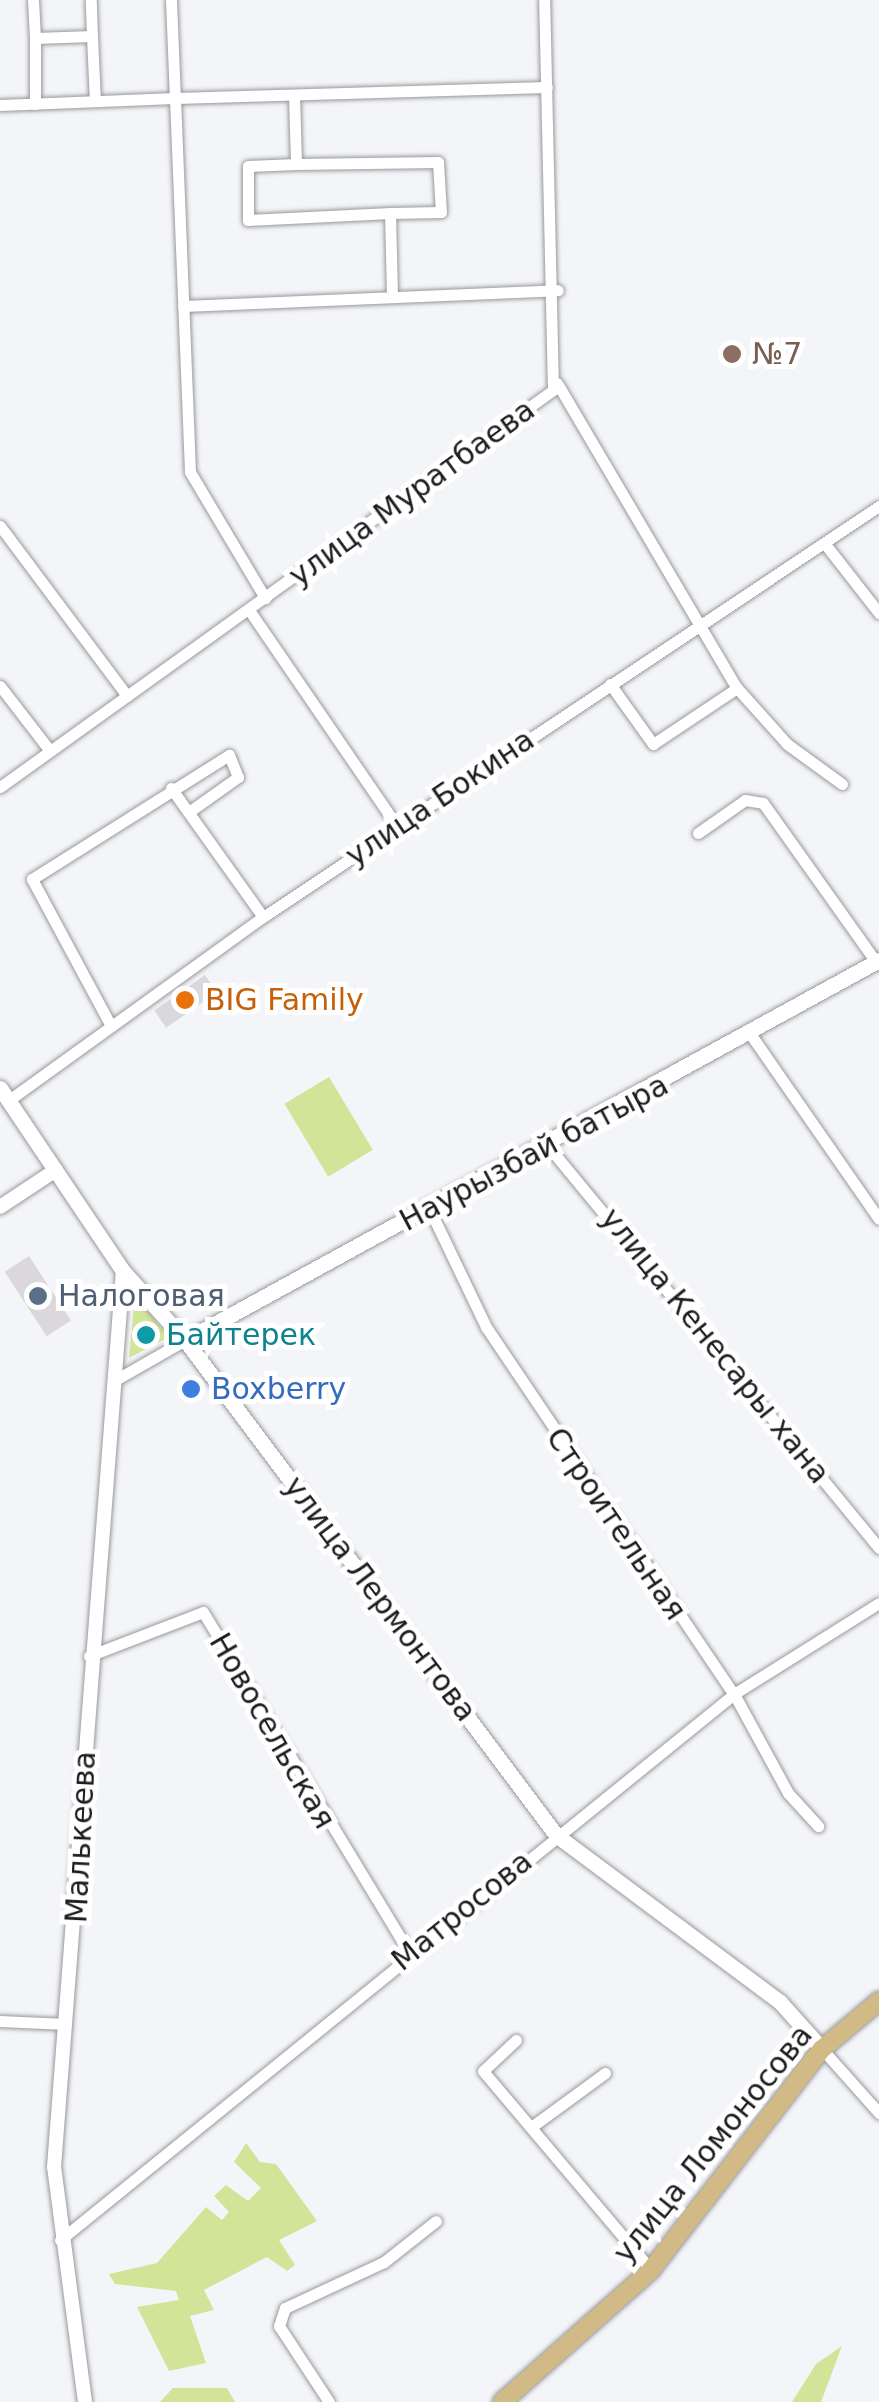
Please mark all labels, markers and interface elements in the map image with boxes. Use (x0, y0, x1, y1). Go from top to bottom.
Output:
place label: №7 (752, 336, 802, 372)
marker: №7 (721, 343, 743, 365)
street label: улица Муратбаева (282, 392, 542, 594)
street label: улица Бокина (339, 722, 541, 874)
place label: BIG Family (205, 982, 364, 1018)
marker: BIG Family (174, 989, 196, 1011)
street label: Наурызбай батыра (394, 1067, 674, 1239)
street label: улица Кенесары хана (593, 1201, 837, 1491)
place label: Налоговая (58, 1278, 225, 1314)
marker: Налоговая (27, 1285, 49, 1307)
place label: Байтерек (166, 1317, 316, 1353)
marker: Байтерек (135, 1324, 157, 1346)
place label: Boxberry (211, 1371, 346, 1407)
marker: Boxberry (180, 1378, 202, 1400)
street label: Строительная (538, 1421, 694, 1627)
street label: улица Лермонтова (276, 1469, 484, 1729)
street label: Новосельская (201, 1627, 343, 1835)
street label: Малькеева (59, 1750, 103, 1924)
street label: Матросова (385, 1844, 539, 1978)
street label: улица Ломоносова (606, 2018, 820, 2270)

